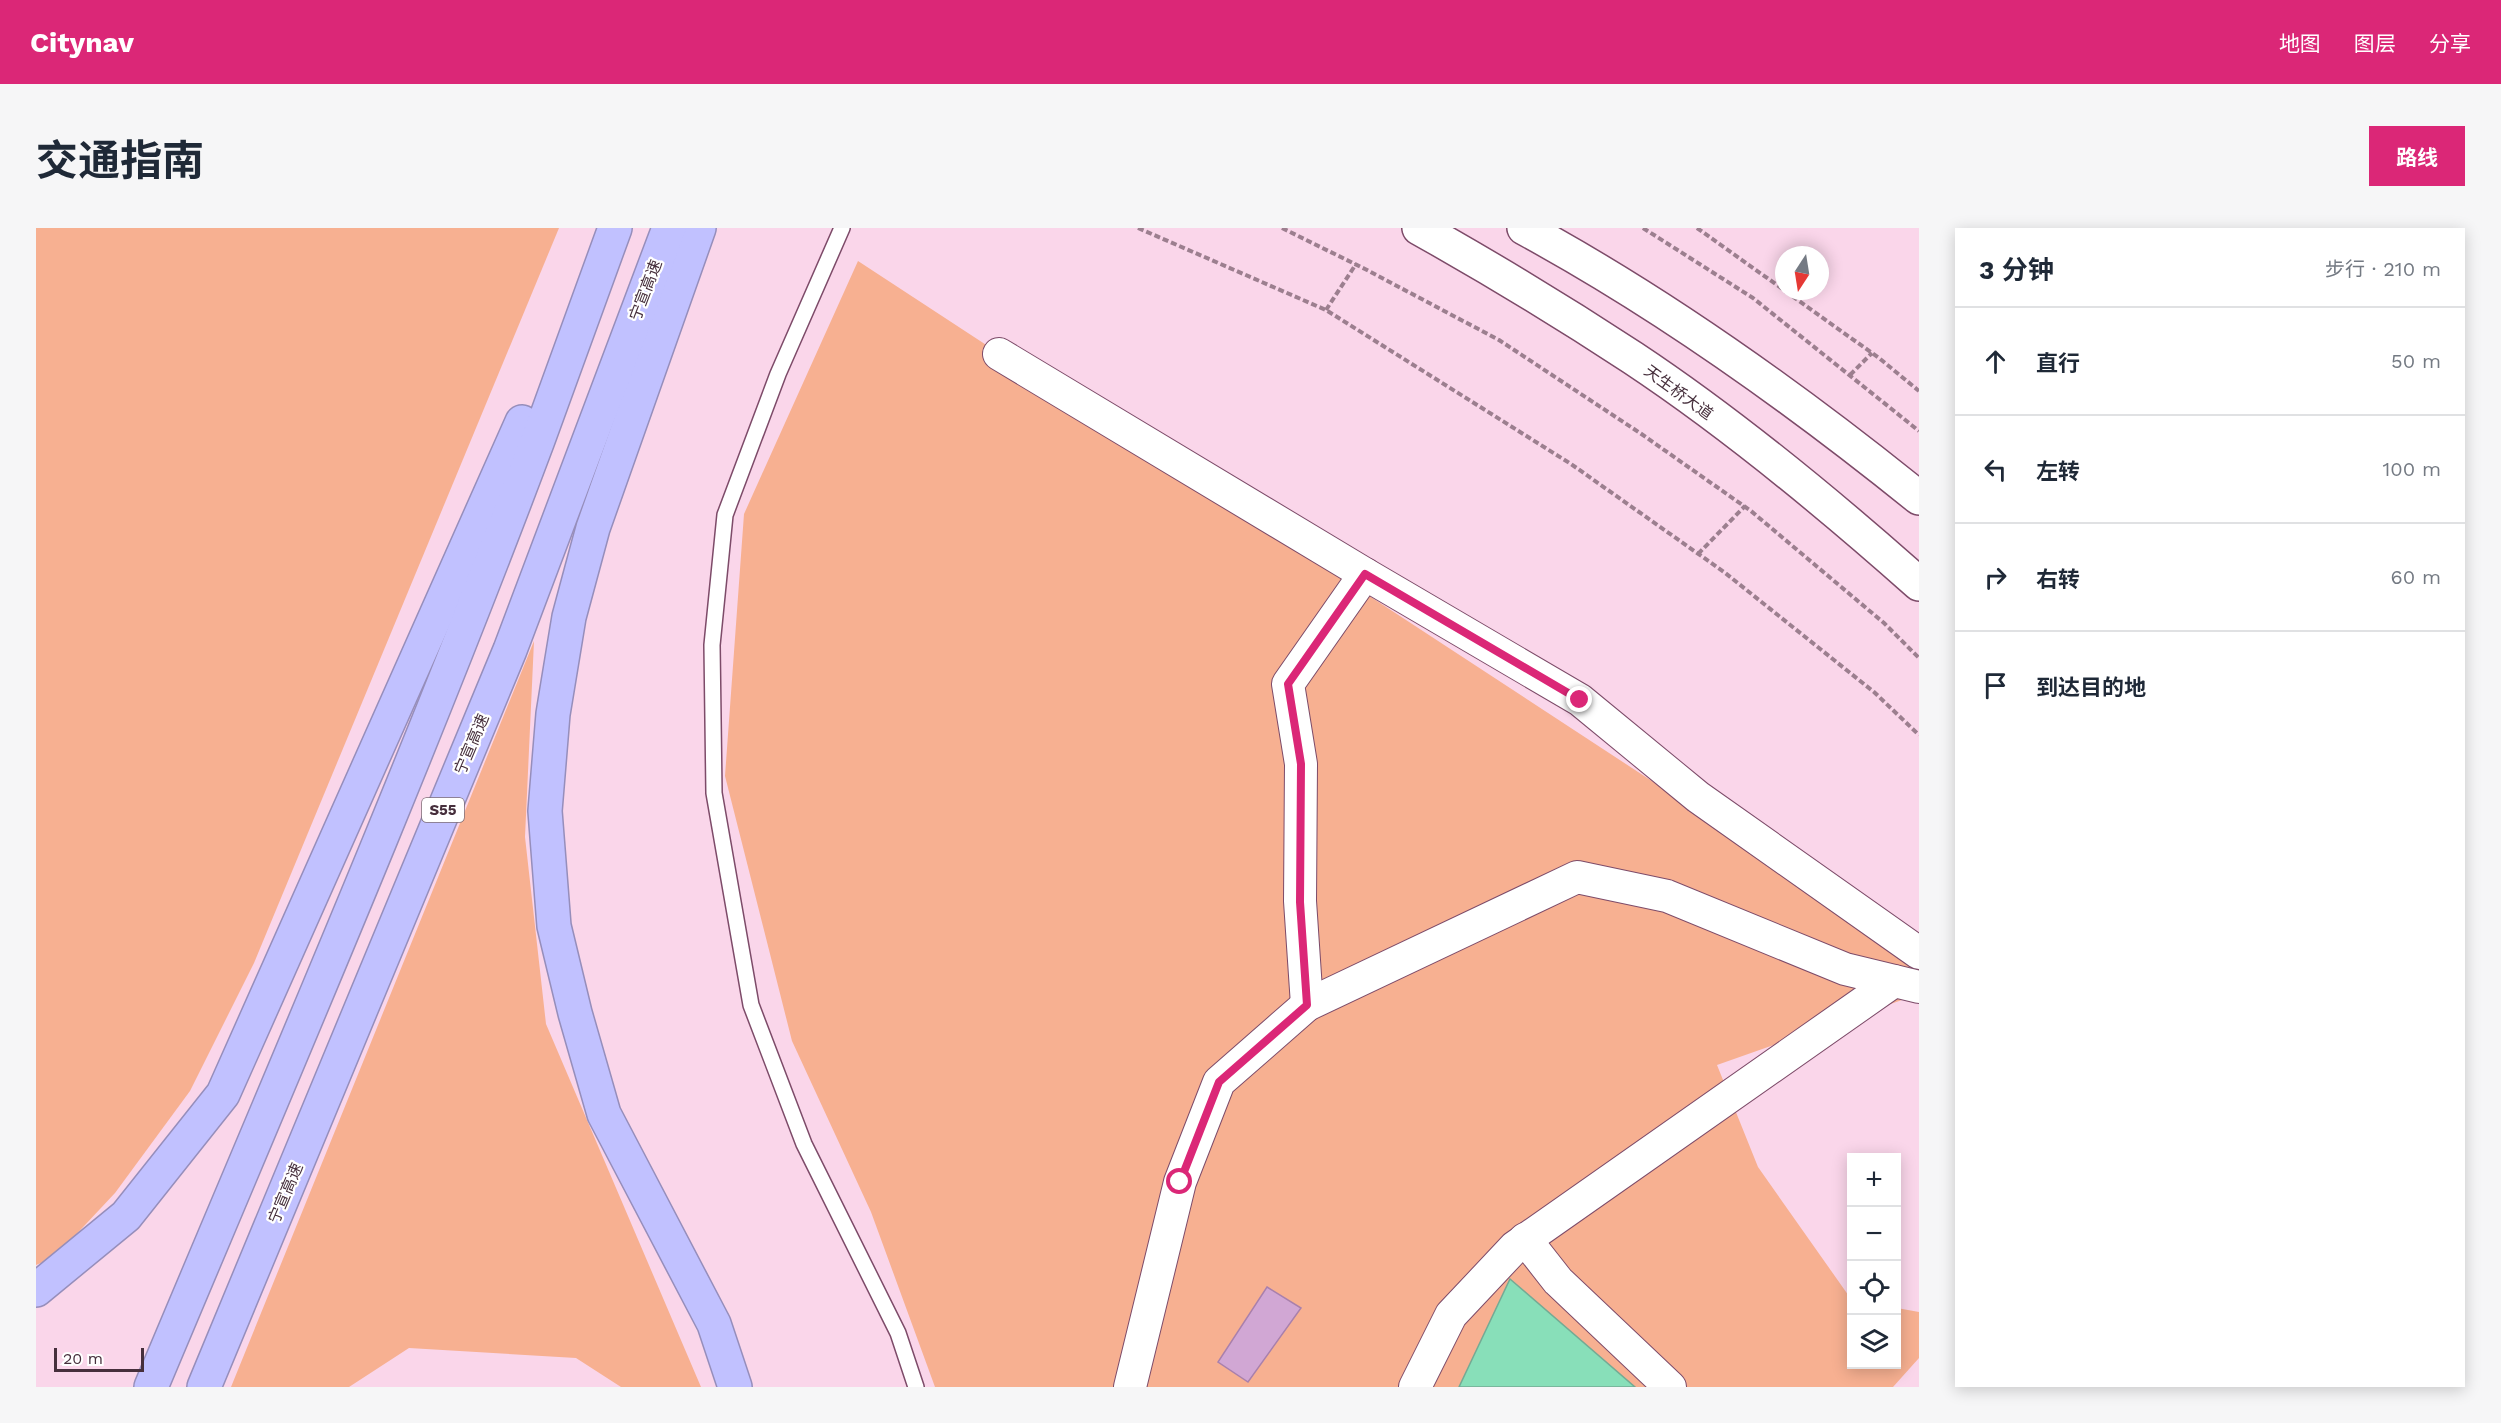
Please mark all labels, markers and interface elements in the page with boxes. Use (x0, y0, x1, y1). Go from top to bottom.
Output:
text: Citynav (30, 26, 134, 59)
text: 地图 (2279, 31, 2321, 56)
text: 图层 (2354, 31, 2396, 56)
text: 分享 (2429, 31, 2471, 56)
button: 路线 (2369, 126, 2465, 186)
text: 交通指南 (36, 136, 204, 185)
north arrow (1775, 246, 1829, 300)
text: 3 分钟 (1979, 255, 2054, 285)
street label: 宁宣高速 (625, 257, 666, 323)
text: 步行 · 210 m (2325, 257, 2441, 281)
icon: ahead (1979, 345, 2012, 378)
text: 50 m (2391, 349, 2441, 373)
text: 直行 (2036, 351, 2080, 376)
street label: 天生桥大道 (1641, 361, 1717, 424)
icon: left (1979, 453, 2012, 486)
text: 100 m (2382, 457, 2441, 481)
text: 左转 (2036, 459, 2080, 484)
icon: right (1979, 561, 2012, 594)
text: 60 m (2391, 565, 2441, 589)
text: 右转 (2036, 567, 2080, 592)
icon: arrive (1979, 669, 2012, 702)
text: 到达目的地 (2036, 675, 2146, 700)
route end (1566, 686, 1592, 712)
street label: 宁宣高速 (450, 711, 493, 777)
road number: S55 (422, 798, 464, 822)
map controls (1847, 1153, 1901, 1369)
button: + (1847, 1153, 1901, 1207)
street label: 宁宣高速 (264, 1160, 307, 1226)
route start (1166, 1168, 1192, 1194)
button: − (1847, 1207, 1901, 1261)
button: locate (1847, 1261, 1901, 1315)
button: layers (1847, 1315, 1901, 1369)
scale bar (54, 1345, 144, 1372)
text: 20 m (63, 1349, 103, 1368)

